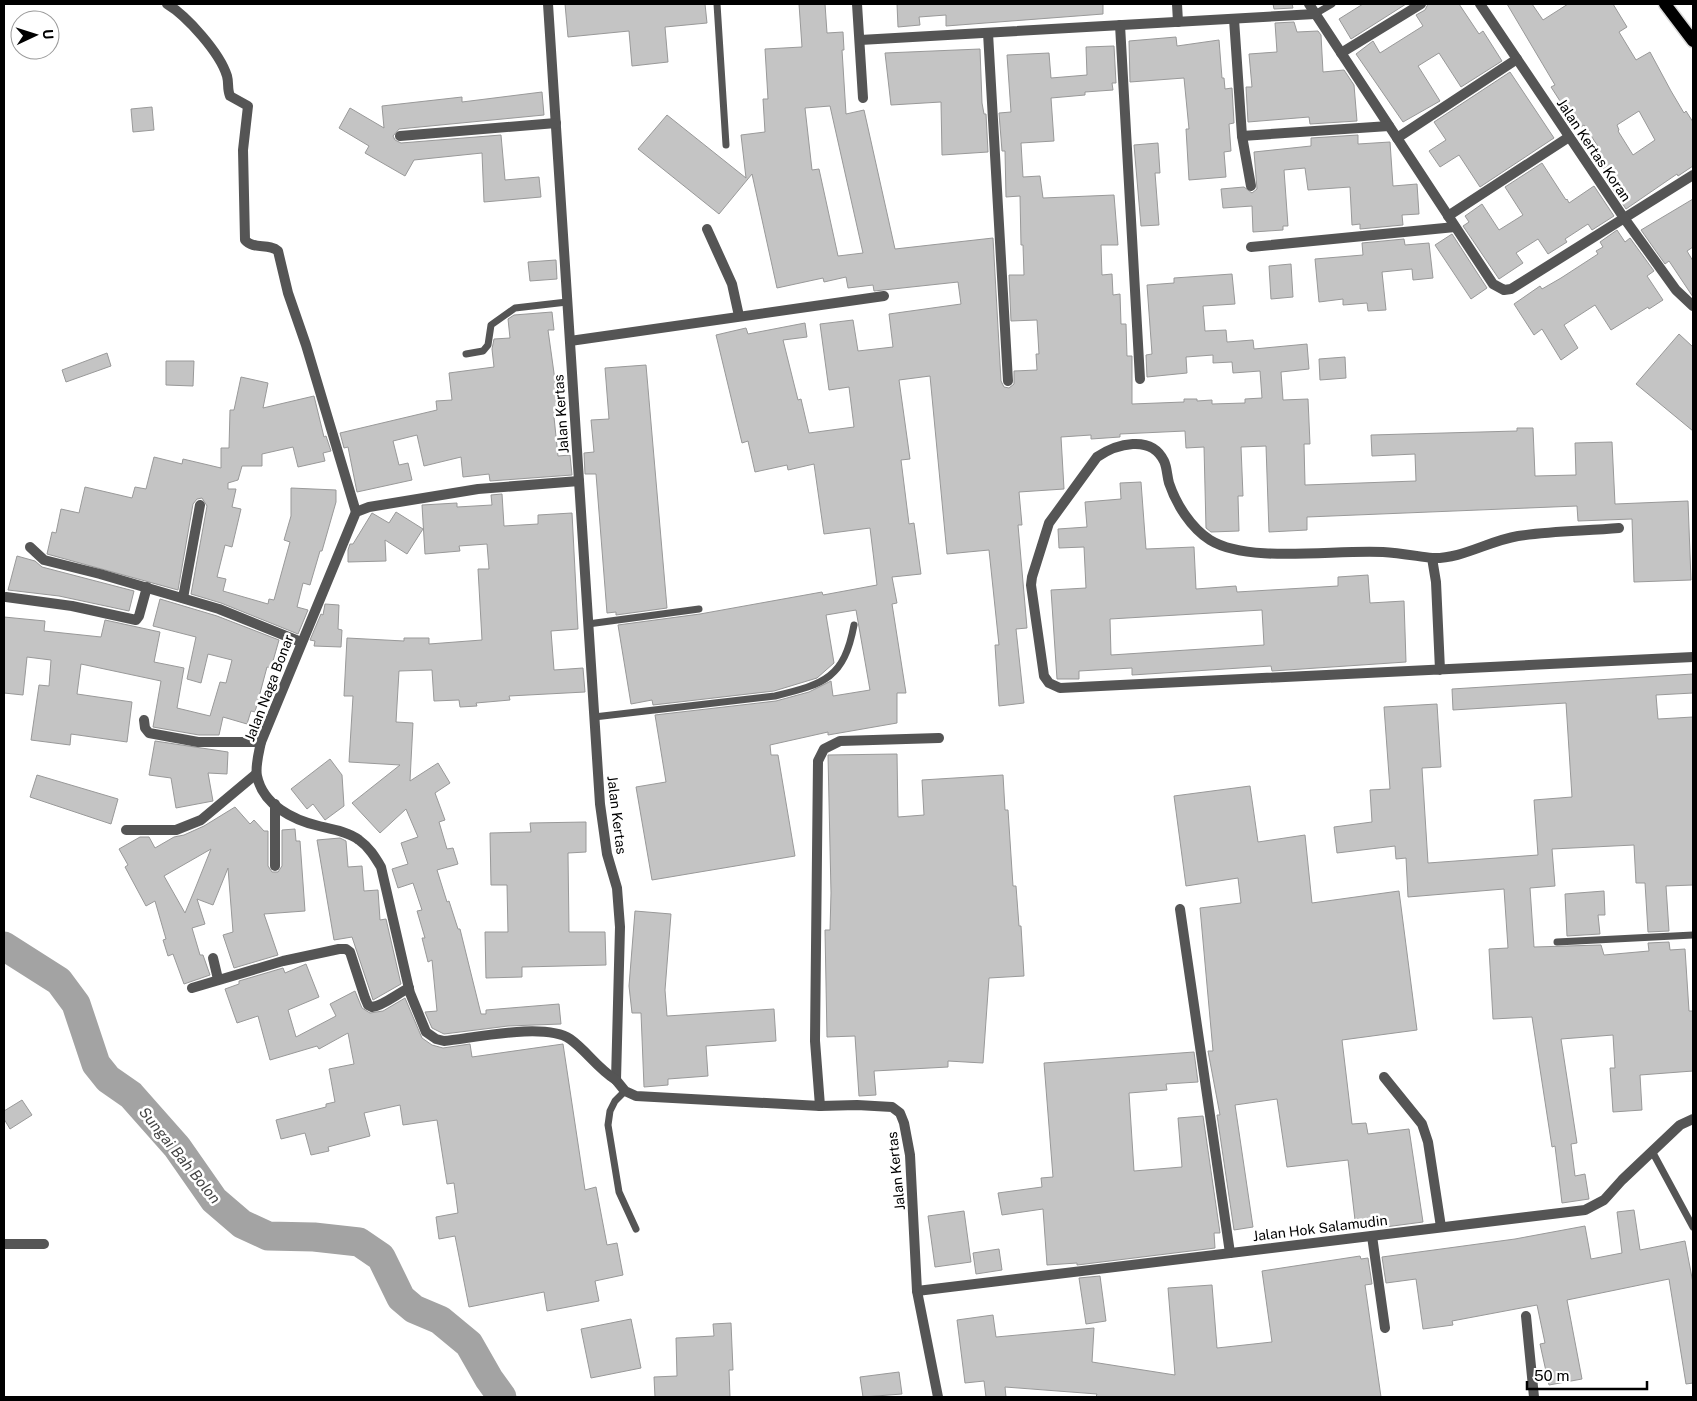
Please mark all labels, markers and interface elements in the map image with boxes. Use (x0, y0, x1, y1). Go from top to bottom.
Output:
north arrow (10, 10, 60, 60)
text: U (40, 28, 56, 40)
street label: Jalan Kertas Koran (1554, 96, 1634, 204)
street label: Jalan Kertas (550, 374, 572, 454)
street label: Jalan Naga Bonar (241, 632, 297, 744)
street label: Jalan Kertas (604, 775, 630, 855)
water label: Sungai Bah Bolon (136, 1103, 224, 1207)
street label: Jalan Kertas (884, 1131, 908, 1211)
street label: Jalan Hok Salamudin (1252, 1212, 1388, 1244)
scale bar (1527, 1358, 1647, 1390)
text: 50 m (1534, 1367, 1569, 1384)

